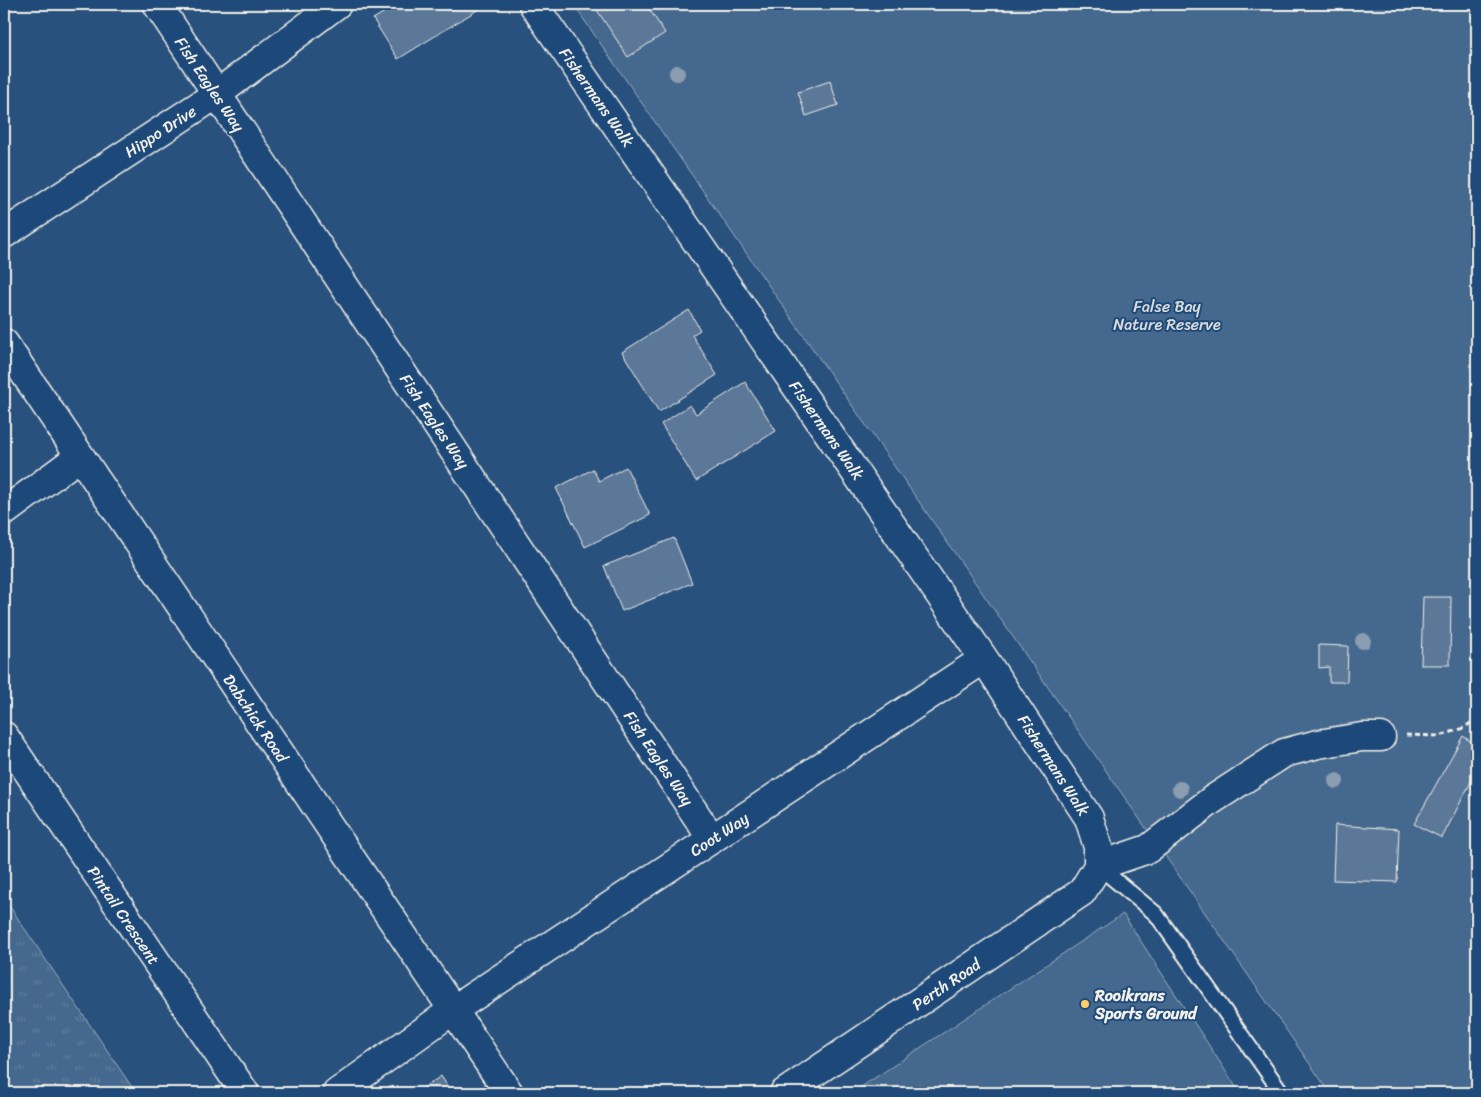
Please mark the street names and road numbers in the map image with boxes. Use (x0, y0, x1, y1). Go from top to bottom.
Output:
street label: Fish Eagles Way (167, 30, 253, 139)
street label: Fishermans Walk (551, 41, 642, 154)
street label: Hippo Drive (118, 97, 202, 166)
street label: Fish Eagles Way (392, 367, 478, 476)
street label: Fishermans Walk (781, 374, 872, 487)
street label: Dabchick Road (215, 668, 297, 770)
street label: Fish Eagles Way (616, 704, 702, 813)
street label: Fishermans Walk (1010, 708, 1098, 823)
street label: Coot Way (684, 804, 756, 865)
street label: Pintail Crescent (79, 860, 168, 971)
street label: Perth Road (906, 950, 988, 1018)

